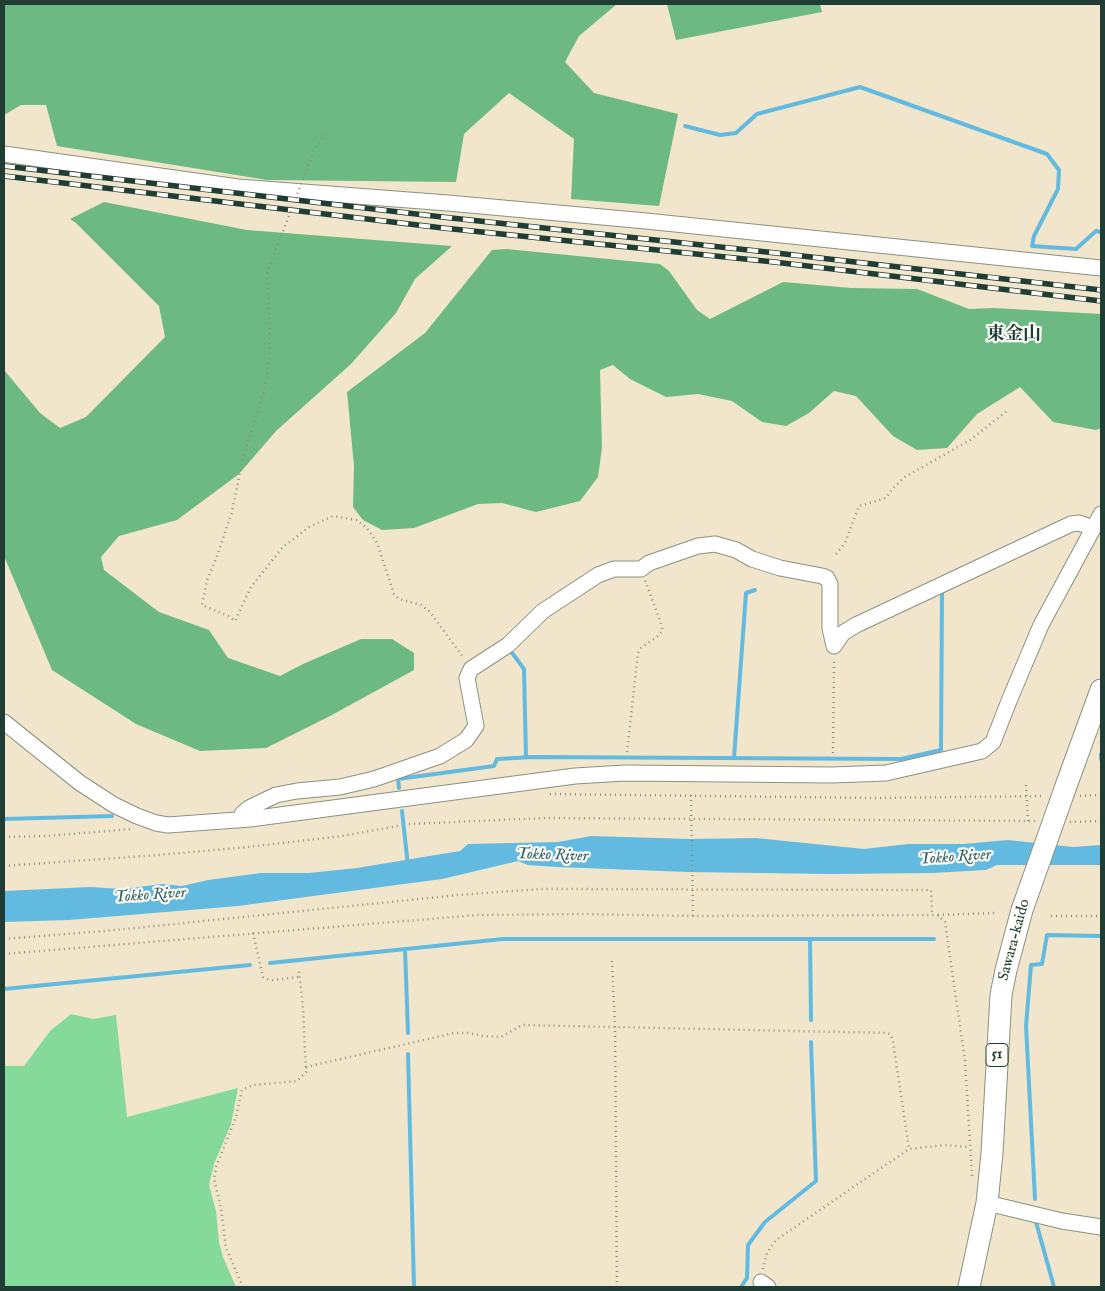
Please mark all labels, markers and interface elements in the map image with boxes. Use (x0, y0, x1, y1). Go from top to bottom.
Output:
district label: 東金山 (987, 324, 1041, 346)
water label: Tokko River (516, 845, 588, 867)
water label: Tokko River (918, 846, 992, 870)
water label: Tokko River (113, 884, 187, 908)
street label: Sawara-kaido (995, 897, 1035, 983)
road number: 51 (986, 1044, 1008, 1066)

